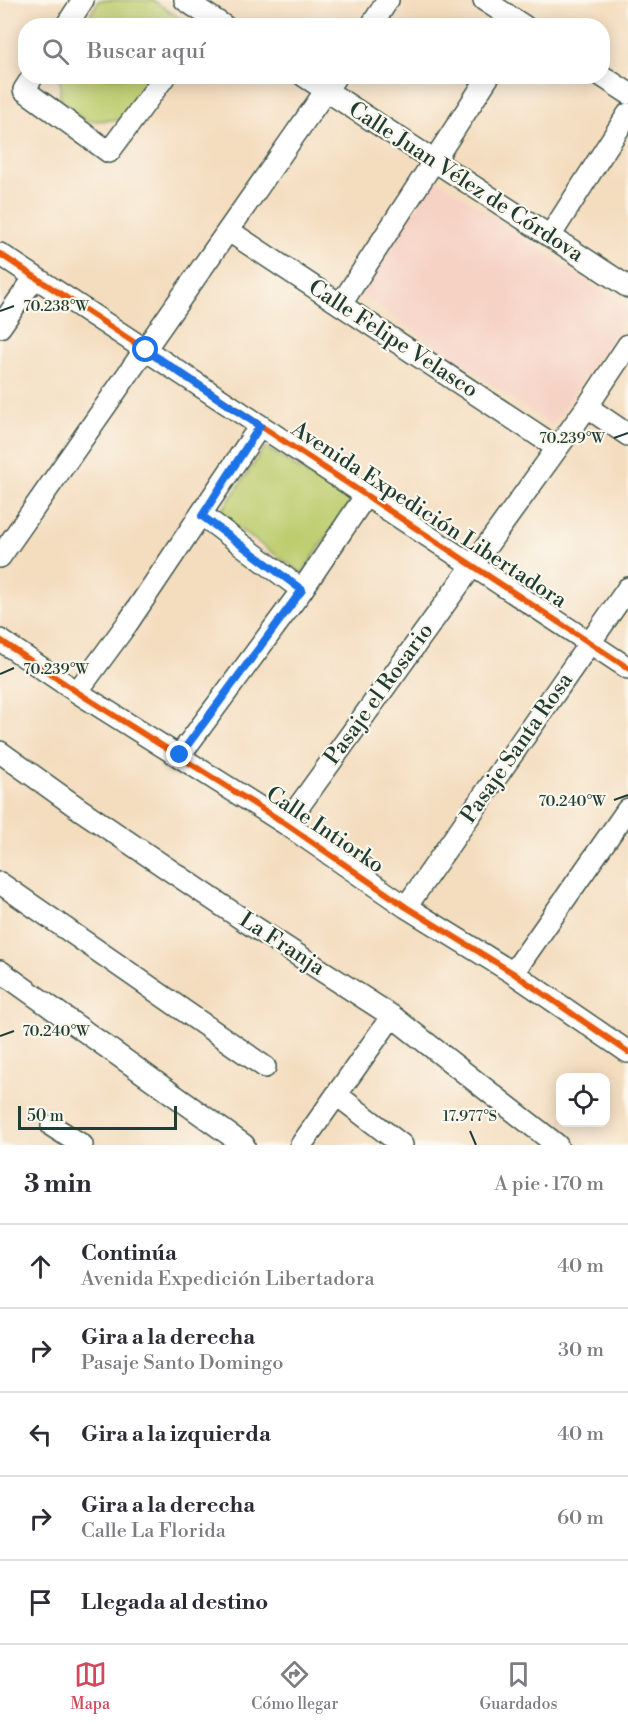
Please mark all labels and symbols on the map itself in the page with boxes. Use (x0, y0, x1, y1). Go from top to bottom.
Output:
street label: Calle Juan Vélez de Córdova (343, 96, 589, 269)
street label: Calle Felipe Velasco (303, 274, 483, 404)
text: 70.238°W (23, 297, 89, 316)
route start (132, 336, 158, 362)
street label: Avenida Expedición Libertadora (285, 415, 572, 615)
text: 70.239°W (539, 429, 605, 448)
street label: Pasaje el Rosario (319, 618, 439, 770)
text: 70.239°W (23, 660, 89, 679)
street label: Pasaje Santa Rosa (455, 667, 579, 828)
route end (166, 741, 192, 767)
street label: Calle Intiorko (261, 781, 389, 879)
text: 70.240°W (538, 792, 606, 811)
street label: La Franja (234, 906, 331, 982)
text: 70.240°W (22, 1022, 90, 1041)
scale bar (18, 1103, 177, 1130)
text: 17.977°S (443, 1107, 497, 1126)

